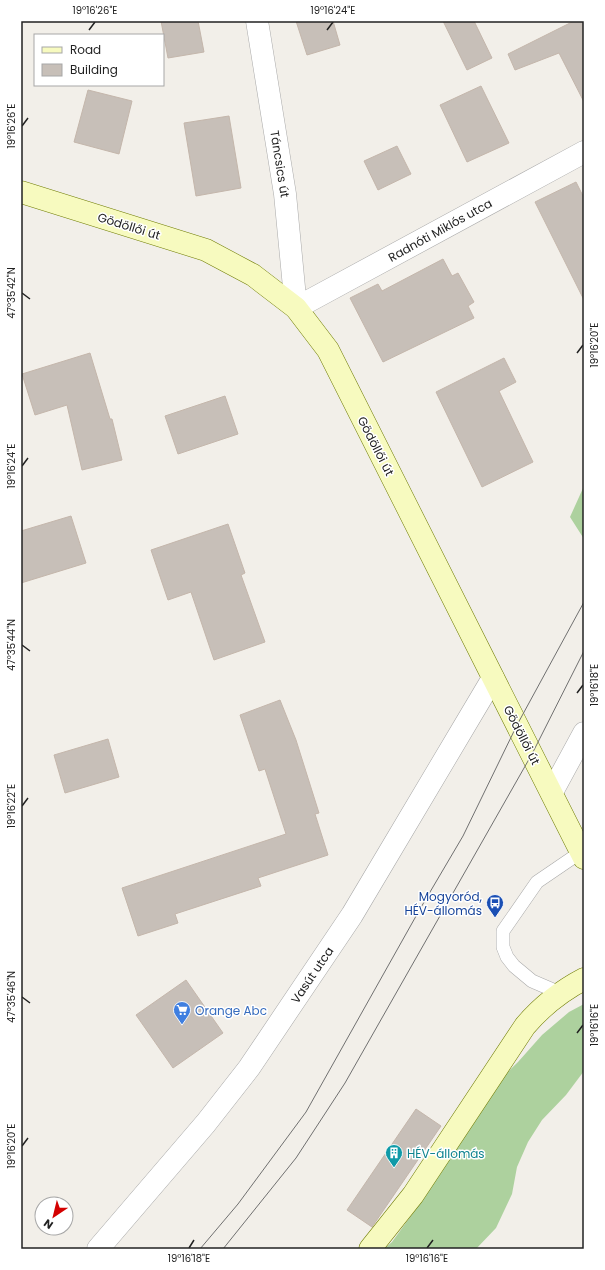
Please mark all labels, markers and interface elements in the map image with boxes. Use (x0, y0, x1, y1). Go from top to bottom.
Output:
text: 19°16'26"E (73, 3, 117, 18)
text: 19°16'24"E (311, 3, 355, 18)
legend (34, 34, 164, 86)
text: Road (70, 41, 101, 58)
text: Building (70, 61, 118, 78)
text: 19°16'26"E (4, 104, 19, 148)
street label: Táncsics út (266, 129, 294, 199)
street label: Radnóti Miklós utca (385, 194, 495, 266)
street label: Gödöllői út (96, 208, 162, 244)
text: 47°35'42"N (4, 267, 19, 319)
text: 19°16'20"E (587, 323, 602, 367)
street label: Gödöllői út (354, 413, 398, 479)
text: 19°16'24"E (4, 444, 19, 488)
text: 47°35'44"N (4, 619, 19, 671)
text: 19°16'18"E (587, 664, 602, 706)
street label: Gödöllői út (500, 702, 544, 768)
text: 19°16'22"E (4, 784, 19, 828)
place label: Mogyoród, HÉV-állomás (404, 888, 483, 919)
bus stop icon: Mogyoród, HÉV-állomás (485, 893, 505, 918)
street label: Vasút utca (287, 943, 337, 1007)
text: 47°35'46"N (4, 971, 19, 1023)
supermarket icon: Orange Abc (172, 1000, 192, 1025)
place label: Orange Abc (195, 1002, 267, 1019)
text: 19°16'16"E (587, 1004, 602, 1046)
text: 19°16'20"E (4, 1124, 19, 1168)
building icon: HÉV-állomás (384, 1143, 404, 1168)
place label: HÉV-állomás (407, 1145, 485, 1162)
north arrow (34, 1196, 74, 1236)
text: N (40, 1215, 56, 1233)
text: 19°16'18"E (168, 1251, 210, 1266)
text: 19°16'16"E (406, 1251, 448, 1266)

